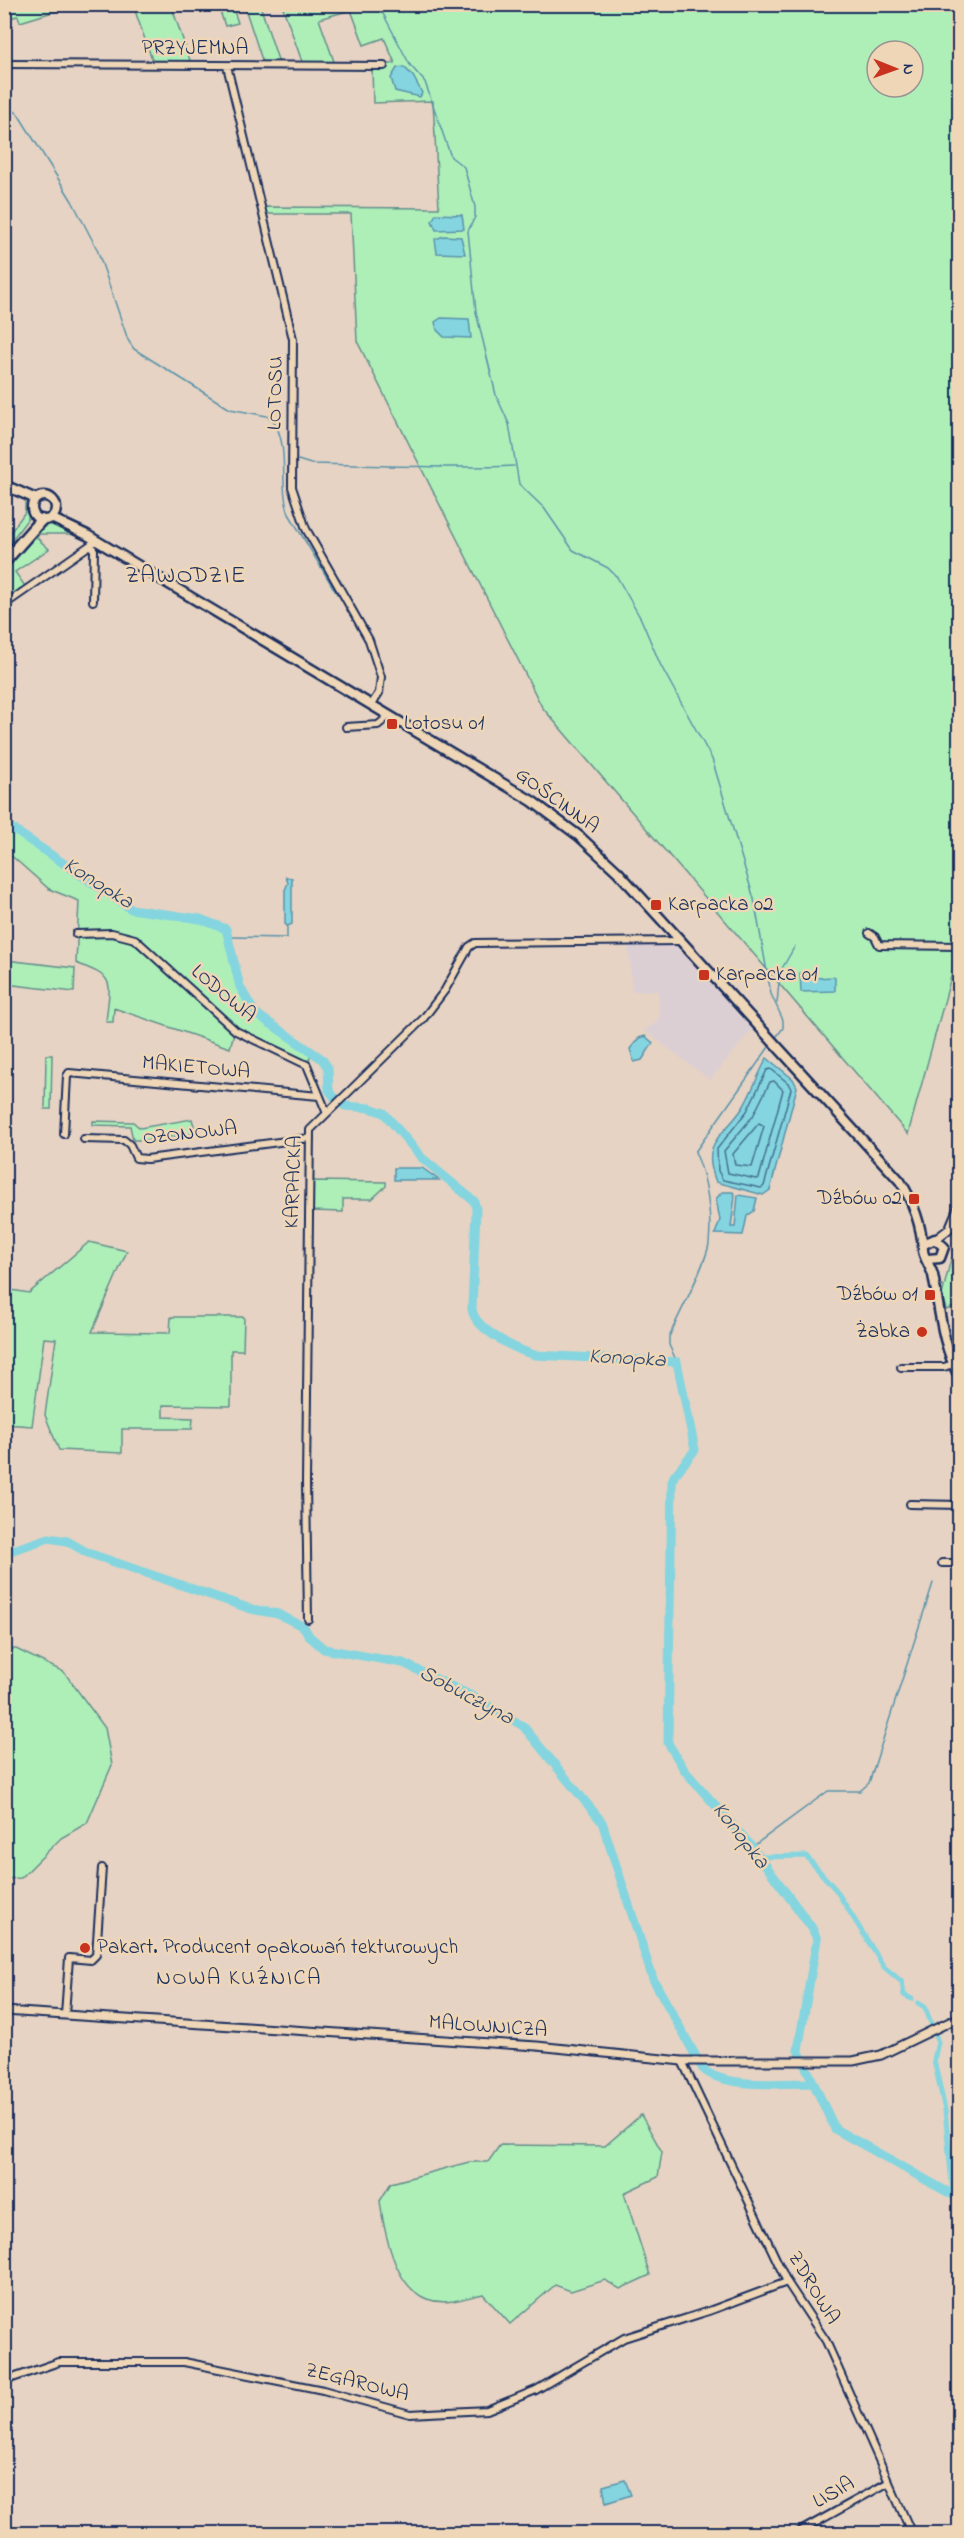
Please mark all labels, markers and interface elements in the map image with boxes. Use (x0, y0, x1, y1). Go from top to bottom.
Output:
street label: PRZYJEMNA (142, 34, 248, 64)
north arrow (865, 39, 925, 99)
text: N (896, 64, 920, 75)
street label: LOTOSU (260, 356, 292, 430)
district label: ZAWODZIE (125, 559, 247, 594)
place label: Lotosu 01 (404, 709, 485, 739)
marker: Lotosu 01 (385, 717, 399, 731)
street label: GOŚCINNA (509, 760, 605, 842)
water label: Konopka (57, 850, 140, 919)
place label: Karpacka 02 (668, 890, 773, 920)
marker: Karpacka 02 (649, 898, 663, 912)
street label: LODOWA (184, 958, 262, 1030)
place label: Karpacka 01 (716, 960, 818, 990)
marker: Karpacka 01 (697, 968, 711, 982)
street label: MAKIETOWA (141, 1048, 251, 1088)
street label: OZONOWA (141, 1114, 239, 1154)
street label: KARPACKA (277, 1135, 311, 1229)
place label: Dźbów 02 (816, 1184, 902, 1214)
marker: Dźbów 02 (907, 1192, 921, 1206)
place label: Dźbów 01 (836, 1280, 918, 1310)
marker: Dźbów 01 (923, 1288, 937, 1302)
place label: Żabka (856, 1317, 910, 1347)
marker: Żabka (915, 1325, 929, 1339)
water label: Konopka (588, 1341, 668, 1377)
water label: Sobuczyna (413, 1658, 520, 1735)
water label: Konopka (704, 1796, 777, 1877)
place label: Pakart. Producent opakowań tekturowych (97, 1933, 458, 1965)
marker: Pakart. Producent opakowań tekturowych (78, 1941, 92, 1955)
district label: NOWA KUŹNICA (156, 1963, 322, 1995)
street label: MALOWNICZA (428, 2008, 548, 2046)
street label: ZDROWA (779, 2246, 847, 2330)
street label: ZEGAROWA (302, 2356, 412, 2410)
street label: LISIA (807, 2469, 861, 2517)

